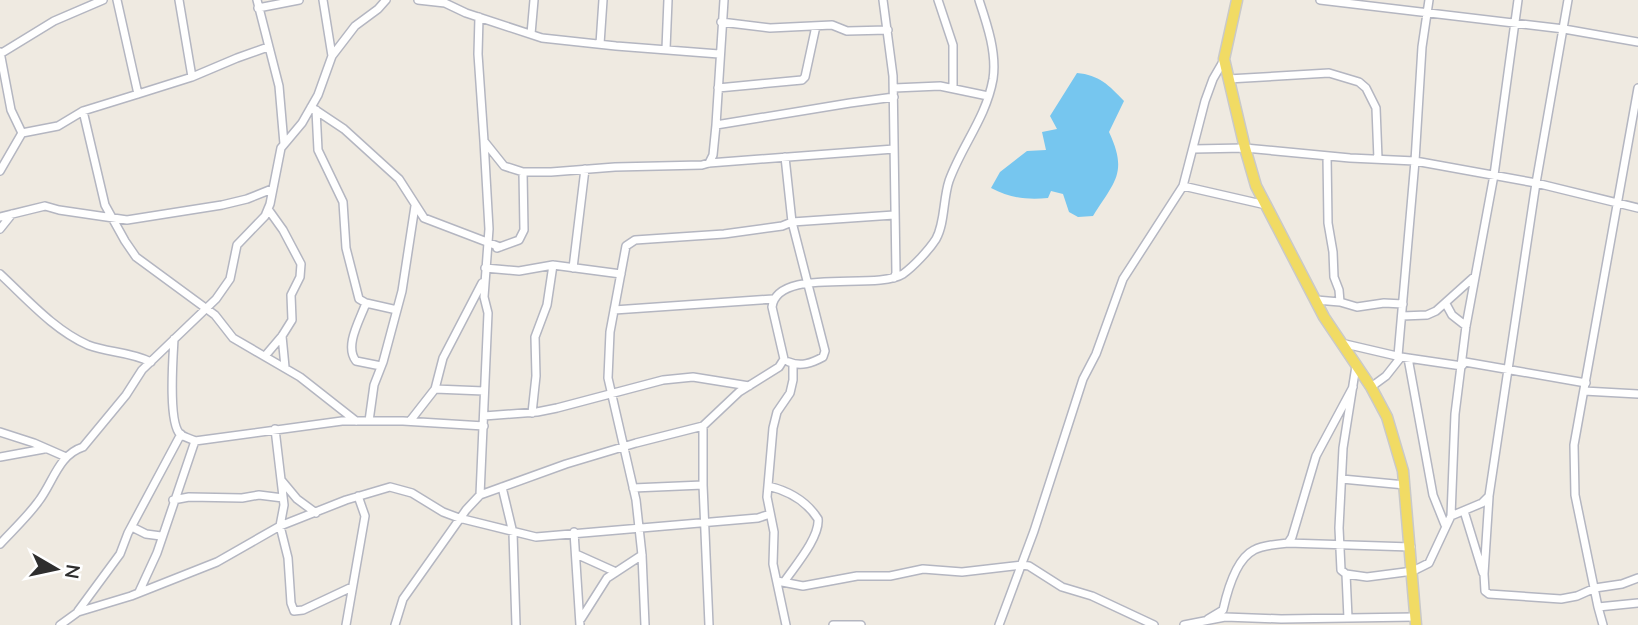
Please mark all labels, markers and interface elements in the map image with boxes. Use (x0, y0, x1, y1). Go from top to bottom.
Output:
north arrow (21, 534, 91, 604)
text: N (58, 562, 86, 581)

